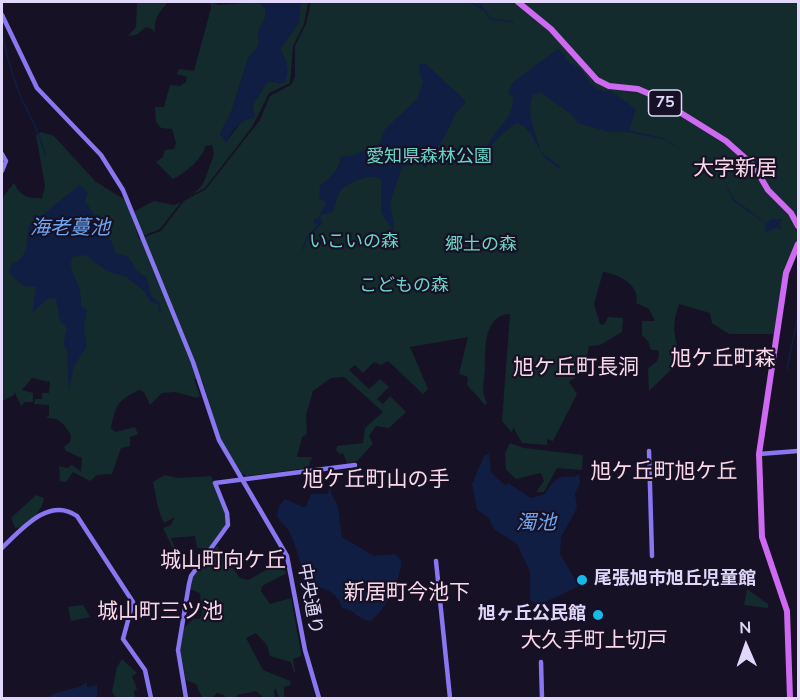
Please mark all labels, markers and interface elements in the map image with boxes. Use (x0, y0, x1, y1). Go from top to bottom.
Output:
road number: 75 (648, 90, 682, 116)
park label: 愛知県森林公園 (366, 147, 492, 169)
district label: 大字新居 (693, 157, 777, 183)
water label: 海老蔓池 (30, 217, 110, 241)
park label: いこいの森 (309, 232, 399, 254)
park label: 郷土の森 (445, 235, 517, 257)
park label: こどもの森 (359, 276, 449, 298)
district label: 旭ケ丘町森 (671, 347, 775, 373)
district label: 旭ケ丘町長洞 (513, 356, 639, 382)
district label: 旭ケ丘町旭ケ丘 (591, 460, 737, 486)
district label: 旭ケ丘町山の手 (303, 468, 449, 494)
water label: 濁池 (516, 512, 556, 536)
district label: 城山町向ケ丘 (160, 549, 286, 575)
street label: 中央通り (292, 562, 326, 636)
place label: 尾張旭市旭丘児童館 (594, 569, 756, 591)
marker: 尾張旭市旭丘児童館 (575, 573, 589, 587)
district label: 新居町今池下 (344, 581, 470, 607)
district label: 城山町三ツ池 (97, 600, 223, 626)
place label: 旭ヶ丘公民館 (478, 604, 586, 626)
marker: 旭ヶ丘公民館 (591, 608, 605, 622)
north arrow (716, 616, 776, 676)
text: N (739, 617, 752, 639)
district label: 大久手町上切戸 (521, 629, 667, 655)

